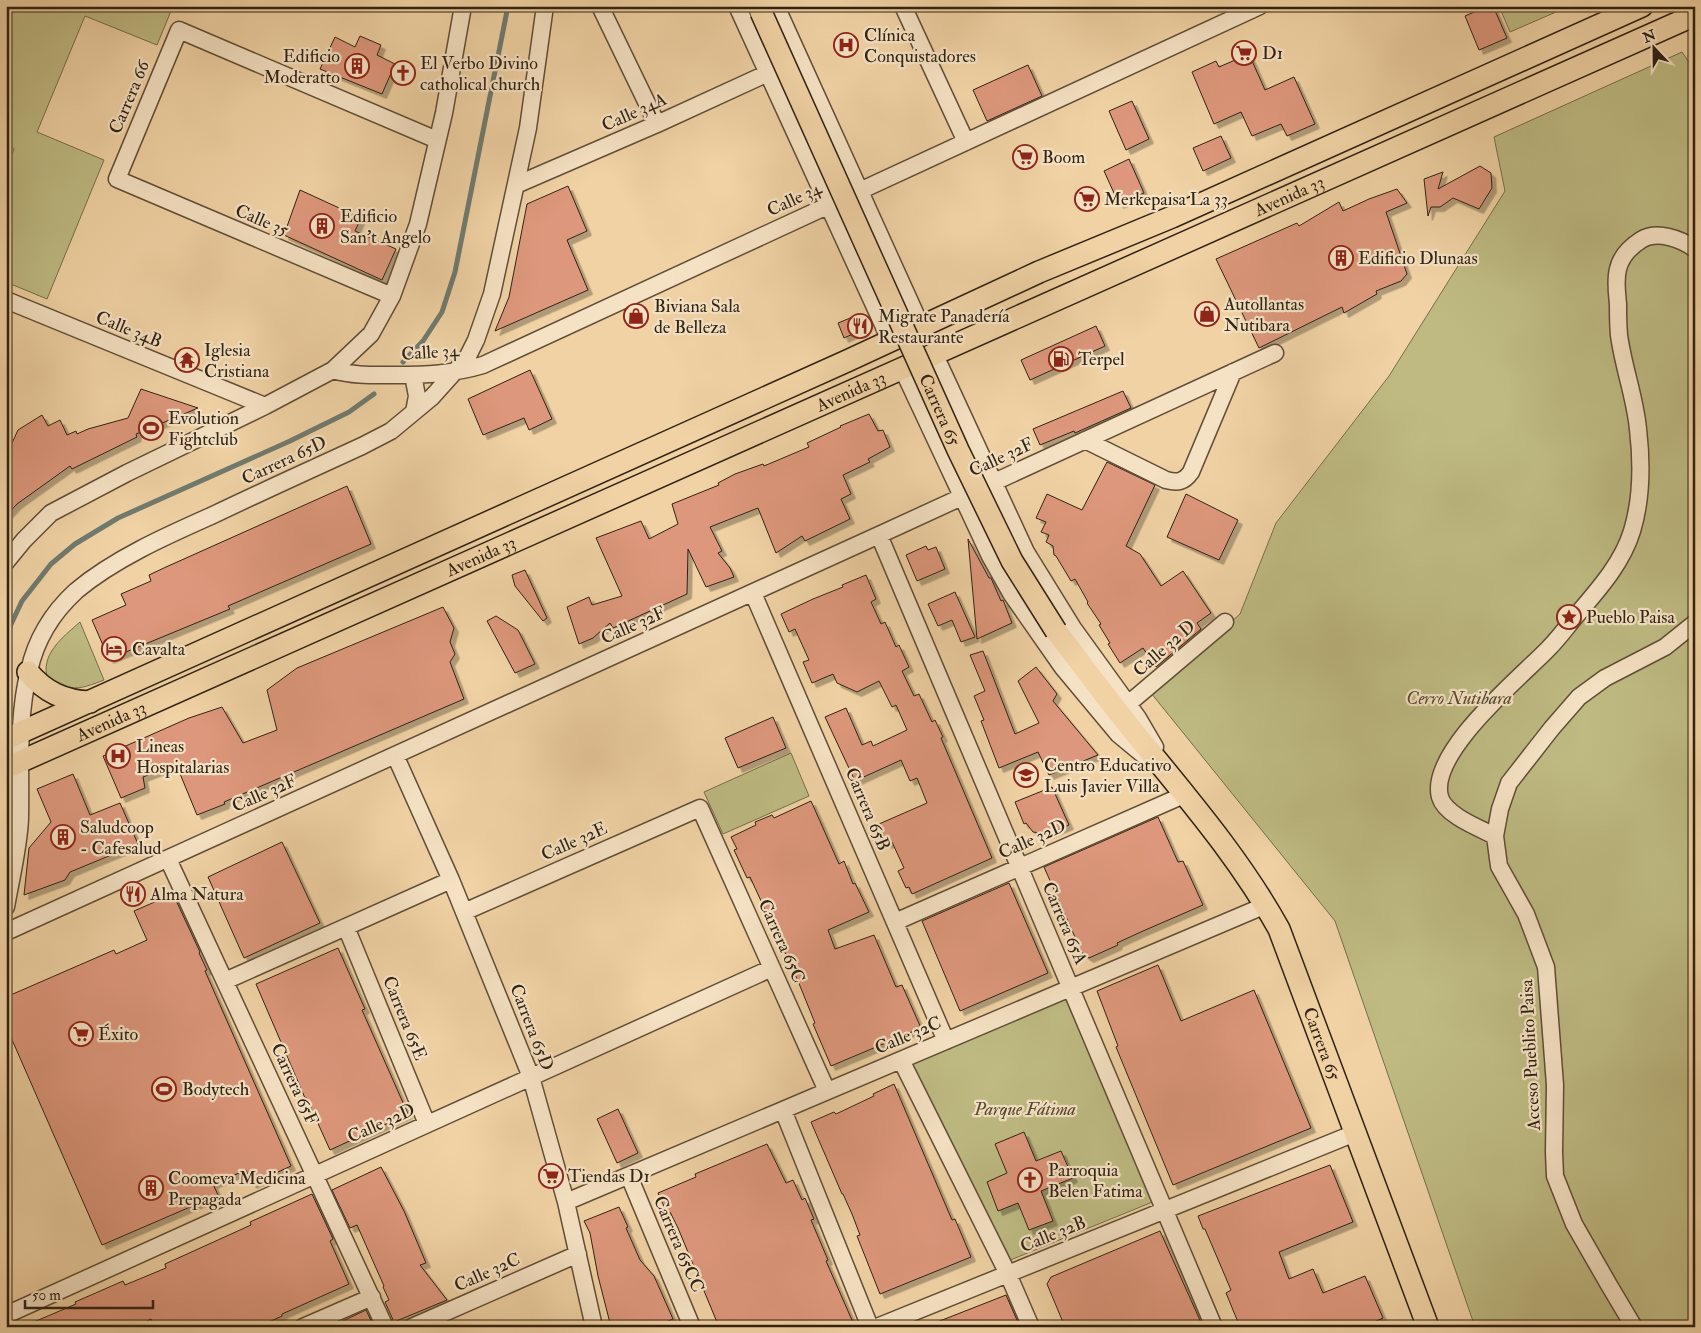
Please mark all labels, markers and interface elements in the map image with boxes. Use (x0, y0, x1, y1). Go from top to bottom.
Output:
north arrow (1628, 22, 1678, 72)
place label: Clínica Conquistadores (864, 24, 976, 68)
text: N (1639, 26, 1659, 47)
hospital icon: Clínica Conquistadores (833, 32, 859, 58)
supermarket icon: D1 (1231, 40, 1257, 66)
place label: D1 (1262, 42, 1283, 65)
place label: Edificio Moderatto (264, 45, 340, 89)
place label: El Verbo Divino catholical church (420, 52, 541, 96)
building icon: Edificio Moderatto (344, 53, 370, 79)
street label: Carrera 66 (104, 56, 156, 137)
church icon: El Verbo Divino catholical church (390, 60, 416, 86)
street label: Calle 34A (598, 88, 671, 137)
supermarket icon: Boom (1012, 144, 1038, 170)
place label: Boom (1042, 146, 1085, 169)
street label: Avenida 33 (1250, 171, 1328, 222)
street label: Calle 34 (763, 176, 826, 222)
supermarket icon: Merkepaisa La 33 (1074, 186, 1100, 212)
place label: Merkepaisa La 33 (1104, 188, 1228, 211)
street label: Calle 35 (232, 199, 292, 242)
place label: Edificio San't Angelo (340, 205, 431, 249)
building icon: Edificio San't Angelo (309, 213, 335, 239)
building icon: Edificio Dlunaas (1328, 245, 1354, 271)
place label: Edificio Dlunaas (1358, 247, 1478, 270)
place label: Autollantas Nutibara (1223, 293, 1304, 337)
place label: Biviana Sala de Belleza (654, 295, 741, 339)
shop icon: Autollantas Nutibara (1194, 301, 1220, 327)
shop icon: Biviana Sala de Belleza (623, 303, 649, 329)
place label: Migrate Panadería Restaurante (878, 305, 1010, 349)
street label: Calle 34B (92, 306, 165, 353)
restaurant icon: Migrate Panadería Restaurante (847, 313, 873, 339)
place label: Iglesia Cristiana (204, 339, 270, 383)
street label: Calle 34 (401, 339, 461, 366)
fuel station icon: Terpel (1048, 346, 1074, 372)
temple icon: Iglesia Cristiana (174, 347, 200, 373)
place label: Terpel (1078, 348, 1125, 371)
street label: Avenida 33 (812, 366, 890, 418)
street label: Carrera 65 (913, 370, 966, 449)
place label: Evolution Fightclub (168, 407, 239, 451)
sports icon: Evolution Fightclub (138, 415, 164, 441)
street label: Carrera 65D (238, 431, 330, 490)
street label: Calle 32F (965, 433, 1037, 482)
street label: Avenida 33 (442, 531, 520, 583)
street label: Calle 32F (597, 601, 669, 650)
place icon: Pueblo Paisa (1556, 604, 1582, 630)
place label: Pueblo Paisa (1586, 606, 1676, 629)
street label: Calle 32 D (1128, 615, 1200, 682)
hotel icon: Cavalta (101, 636, 127, 662)
place label: Cavalta (132, 638, 186, 661)
park label: Cerro Nutibara (1406, 687, 1512, 710)
street label: Avenida 33 (72, 696, 150, 748)
place label: Lineas Hospitalarias (136, 735, 229, 779)
hospital icon: Lineas Hospitalarias (105, 743, 131, 769)
place label: Centro Educativo Luis Javier Villa (1044, 754, 1172, 798)
school or university icon: Centro Educativo Luis Javier Villa (1013, 762, 1039, 788)
street label: Carrera 65B (840, 764, 895, 854)
street label: Calle 32F (228, 769, 300, 818)
street label: Calle 32D (995, 814, 1070, 865)
place label: Saludcoop - Cafesalud (80, 816, 162, 860)
street label: Calle 32E (538, 817, 611, 866)
building icon: Saludcoop - Cafesalud (50, 824, 76, 850)
street label: Carrera 65A (1037, 878, 1092, 969)
restaurant icon: Alma Natura (120, 881, 146, 907)
place label: Alma Natura (149, 883, 244, 906)
street label: Carrera 65C (753, 896, 810, 987)
street label: Carrera 65E (377, 973, 432, 1064)
street label: Acceso Pueblito Paisa (1515, 978, 1546, 1132)
street label: Carrera 65D (505, 981, 559, 1074)
street label: Carrera 65 (1297, 1004, 1346, 1084)
street label: Calle 32C (871, 1011, 945, 1060)
supermarket icon: Éxito (68, 1021, 94, 1047)
place label: Éxito (98, 1023, 138, 1046)
street label: Carrera 65F (266, 1040, 323, 1129)
sports icon: Bodytech (151, 1076, 177, 1102)
place label: Bodytech (182, 1078, 250, 1101)
street label: Calle 32D (344, 1098, 419, 1149)
park label: Parque Fátima (973, 1098, 1076, 1121)
place label: Parroquia Belen Fatima (1048, 1159, 1143, 1203)
supermarket icon: Tiendas D1 (538, 1163, 564, 1189)
place label: Tiendas D1 (568, 1165, 650, 1188)
place label: Coomeva Medicina Prepagada (168, 1167, 306, 1211)
church icon: Parroquia Belen Fatima (1017, 1167, 1043, 1193)
building icon: Coomeva Medicina Prepagada (138, 1175, 164, 1201)
street label: Carrera 65CC (648, 1192, 709, 1296)
street label: Calle 32B (1017, 1211, 1089, 1258)
street label: Calle 32C (450, 1248, 524, 1297)
scale bar (25, 1278, 152, 1310)
text: 50 m (32, 1286, 61, 1305)

